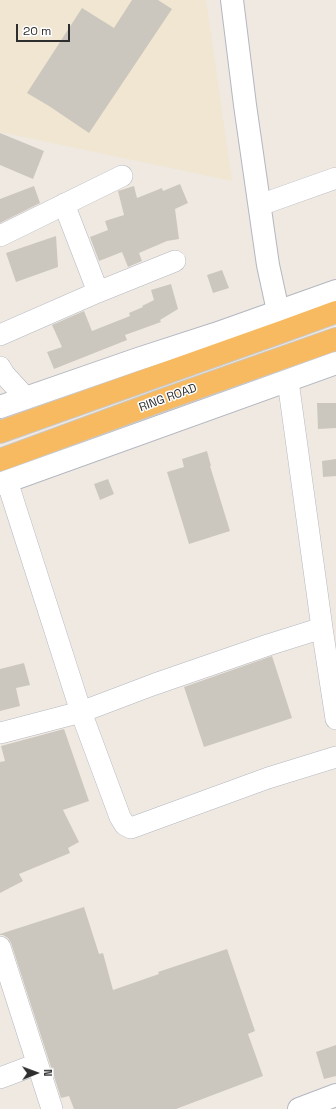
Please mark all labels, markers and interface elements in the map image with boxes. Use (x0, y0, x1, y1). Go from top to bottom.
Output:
scale bar (18, 16, 72, 42)
text: 20 m (23, 23, 51, 39)
street label: RING ROAD (137, 381, 199, 415)
north arrow (16, 1053, 56, 1093)
text: N (41, 1069, 55, 1077)

